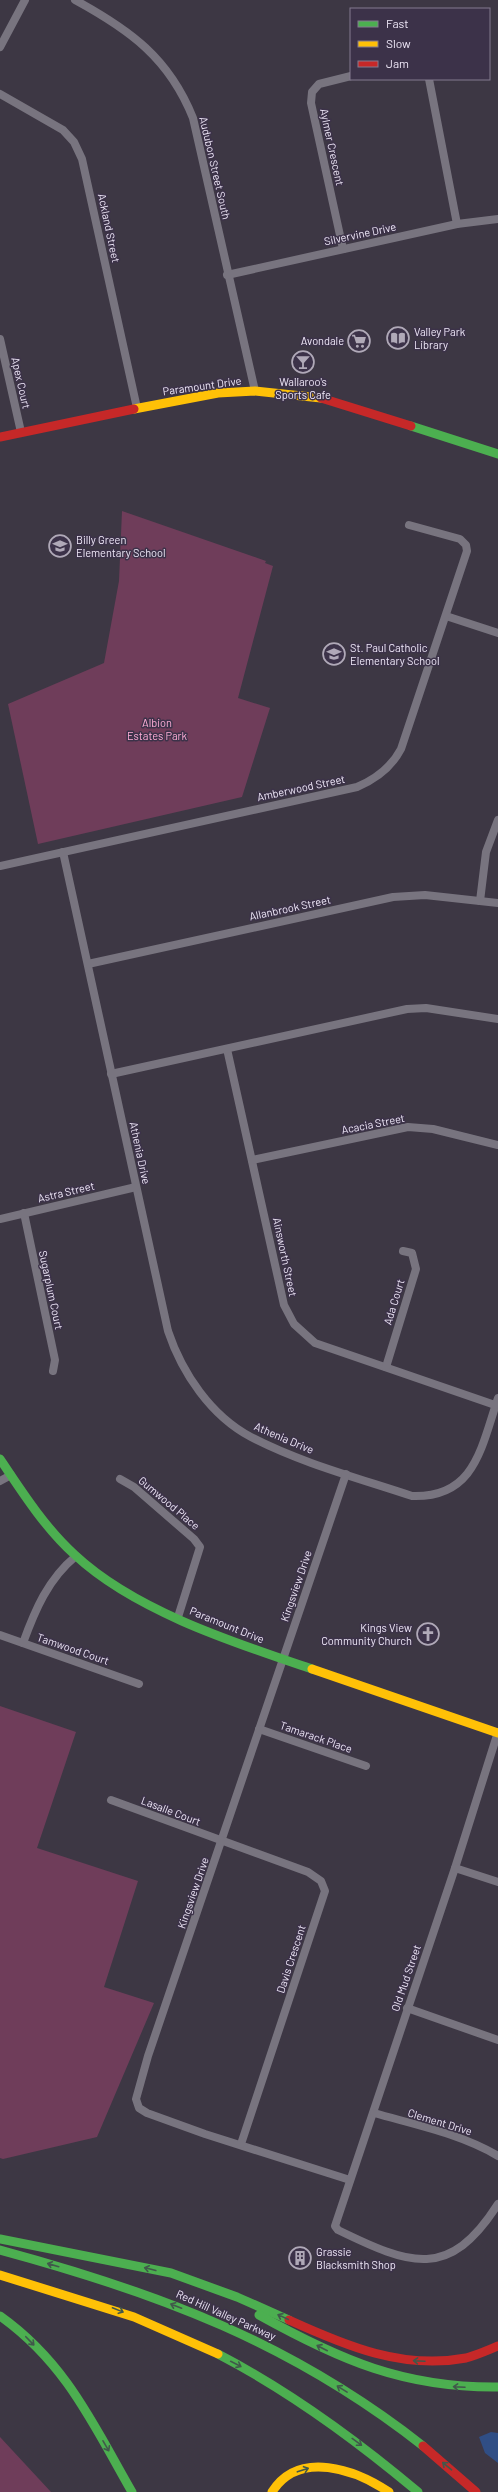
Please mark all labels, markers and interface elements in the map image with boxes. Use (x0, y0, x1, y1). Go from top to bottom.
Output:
legend (350, 8, 490, 80)
text: Fast (386, 16, 409, 30)
text: Slow (386, 36, 411, 50)
text: Jam (386, 56, 409, 70)
street label: Aylmer Crescent (318, 107, 347, 187)
street label: Audubon Street South (197, 115, 234, 221)
street label: Ackland Street (96, 192, 123, 263)
street label: Silvervine Drive (323, 219, 397, 248)
library icon: Valley Park Library (385, 325, 411, 351)
place label: Valley Park Library (414, 325, 466, 351)
supermarket icon: Avondale (346, 328, 372, 354)
place label: Avondale (301, 334, 344, 347)
bar icon: Wallaroo's Sports Cafe (290, 349, 316, 375)
street label: Apex Court (9, 356, 34, 410)
street label: Paramount Drive (162, 374, 242, 397)
place label: Wallaroo's Sports Cafe (275, 375, 331, 401)
school or university icon: Billy Green Elementary School (47, 533, 73, 559)
place label: Billy Green Elementary School (76, 533, 166, 559)
school or university icon: St. Paul Catholic Elementary School (321, 641, 347, 667)
place label: St. Paul Catholic Elementary School (350, 641, 440, 667)
park label: Albion Estates Park (127, 716, 188, 742)
street label: Amberwood Street (256, 772, 346, 803)
street label: Allanbrook Street (248, 893, 332, 922)
street label: Acacia Street (340, 1111, 406, 1136)
street label: Athenia Drive (128, 1121, 153, 1185)
street label: Astra Street (36, 1179, 96, 1204)
street label: Ainsworth Street (271, 1216, 300, 1298)
street label: Sugarplum Court (37, 1249, 66, 1331)
street label: Ada Court (380, 1277, 407, 1326)
street label: Athenia Drive (253, 1419, 316, 1456)
street label: Gumwood Place (136, 1473, 203, 1532)
street label: Kingsview Drive (277, 1548, 314, 1623)
street label: Paramount Drive (188, 1604, 266, 1645)
place label: Kings View Community Church (321, 1621, 412, 1647)
church icon: Kings View Community Church (415, 1621, 441, 1647)
street label: Tamwood Court (35, 1630, 111, 1667)
street label: Tamarack Place (278, 1718, 354, 1755)
street label: Lasalle Court (140, 1793, 203, 1828)
street label: Kingsview Drive (174, 1855, 211, 1930)
street label: Davis Crescent (273, 1923, 308, 1995)
street label: Old Mud Street (388, 1943, 423, 2013)
street label: Clement Drive (406, 2106, 474, 2138)
building icon: Grassie Blacksmith Shop (287, 2245, 313, 2271)
place label: Grassie Blacksmith Shop (316, 2245, 396, 2271)
one-way arrow (47, 2261, 60, 2268)
one-way arrow (144, 2264, 157, 2272)
street label: Red Hill Valley Parkway (174, 2287, 278, 2342)
one-way arrow (171, 2302, 183, 2310)
one-way arrow (111, 2307, 123, 2315)
one-way arrow (278, 2313, 290, 2320)
one-way arrow (26, 2336, 35, 2346)
one-way arrow (316, 2344, 328, 2351)
one-way arrow (413, 2357, 426, 2365)
one-way arrow (230, 2361, 242, 2368)
one-way arrow (453, 2383, 466, 2390)
one-way arrow (336, 2385, 348, 2393)
one-way arrow (351, 2438, 362, 2446)
one-way arrow (102, 2440, 110, 2452)
one-way arrow (441, 2462, 452, 2471)
one-way arrow (296, 2466, 309, 2473)

